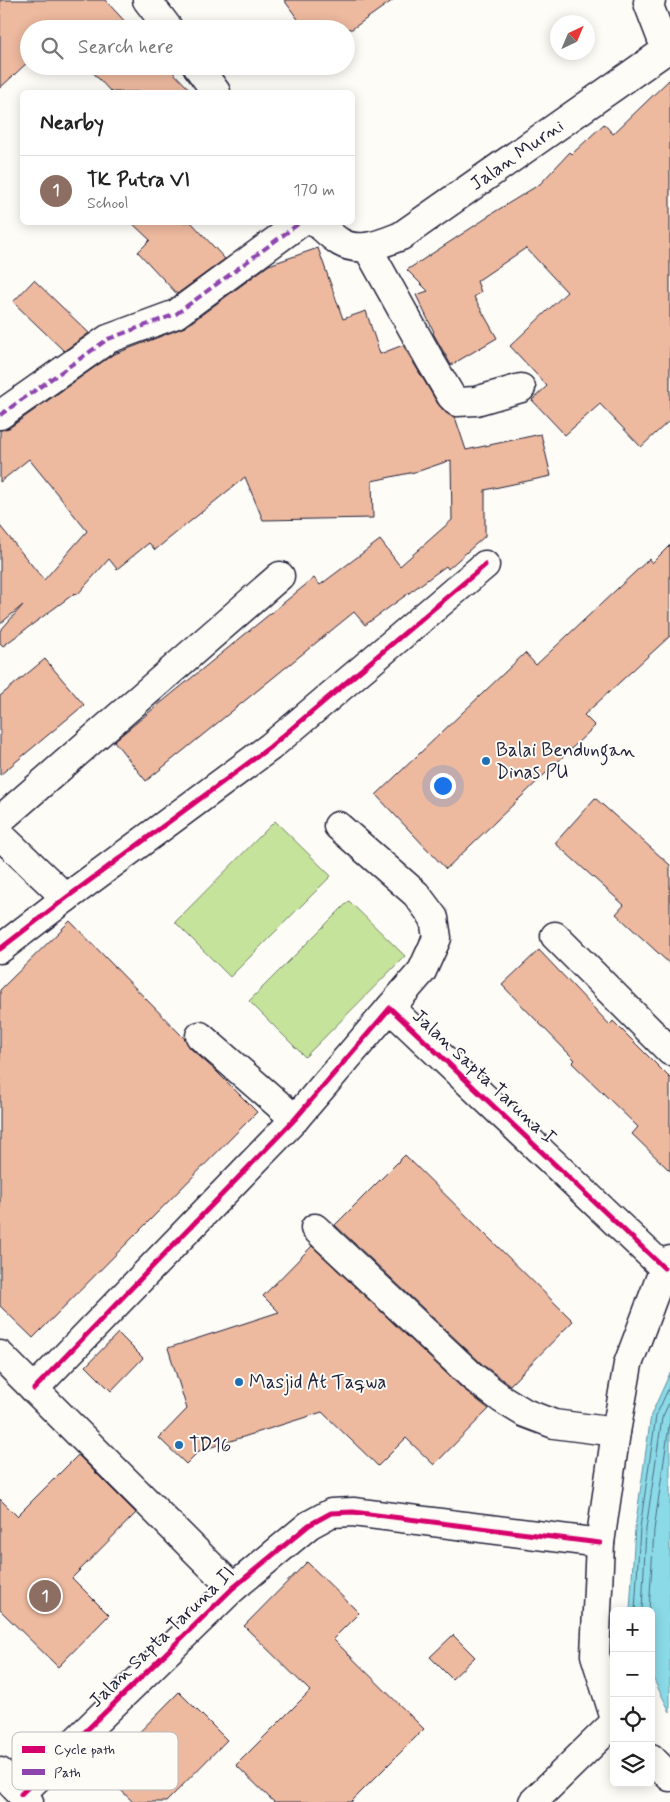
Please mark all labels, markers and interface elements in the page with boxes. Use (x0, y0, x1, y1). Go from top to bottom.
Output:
north arrow (550, 15, 595, 60)
search box (20, 20, 355, 75)
icon: search (38, 34, 66, 62)
text: Search here (78, 35, 174, 60)
text: Nearby (40, 109, 104, 137)
street label: Jalan Murni (465, 114, 569, 196)
text: TK Putra VI (87, 168, 190, 193)
text: 1 (52, 180, 60, 201)
text: 170 m (293, 180, 335, 201)
text: School (87, 193, 128, 214)
place label: Balai Bendungan Dinas PU (496, 738, 635, 785)
marker: Balai Bendungan Dinas PU (480, 755, 492, 767)
your location (430, 773, 456, 799)
street label: Jalan Sapta Taruna I (407, 1004, 561, 1150)
place label: Masjid At Taqwa (249, 1370, 386, 1396)
marker: Masjid At Taqwa (233, 1376, 245, 1388)
place label: TD16 (189, 1433, 231, 1458)
marker: TD16 (173, 1439, 185, 1451)
street label: Jalan Sapta Taruna II (84, 1561, 240, 1713)
pin: 1 (29, 1577, 61, 1615)
map controls (610, 1607, 655, 1787)
button: + (610, 1607, 655, 1652)
button: − (610, 1652, 655, 1697)
button: locate (610, 1697, 655, 1742)
legend (12, 1732, 178, 1790)
text: Cycle path (54, 1741, 115, 1759)
button: layers (610, 1742, 655, 1787)
text: Path (54, 1764, 81, 1782)

